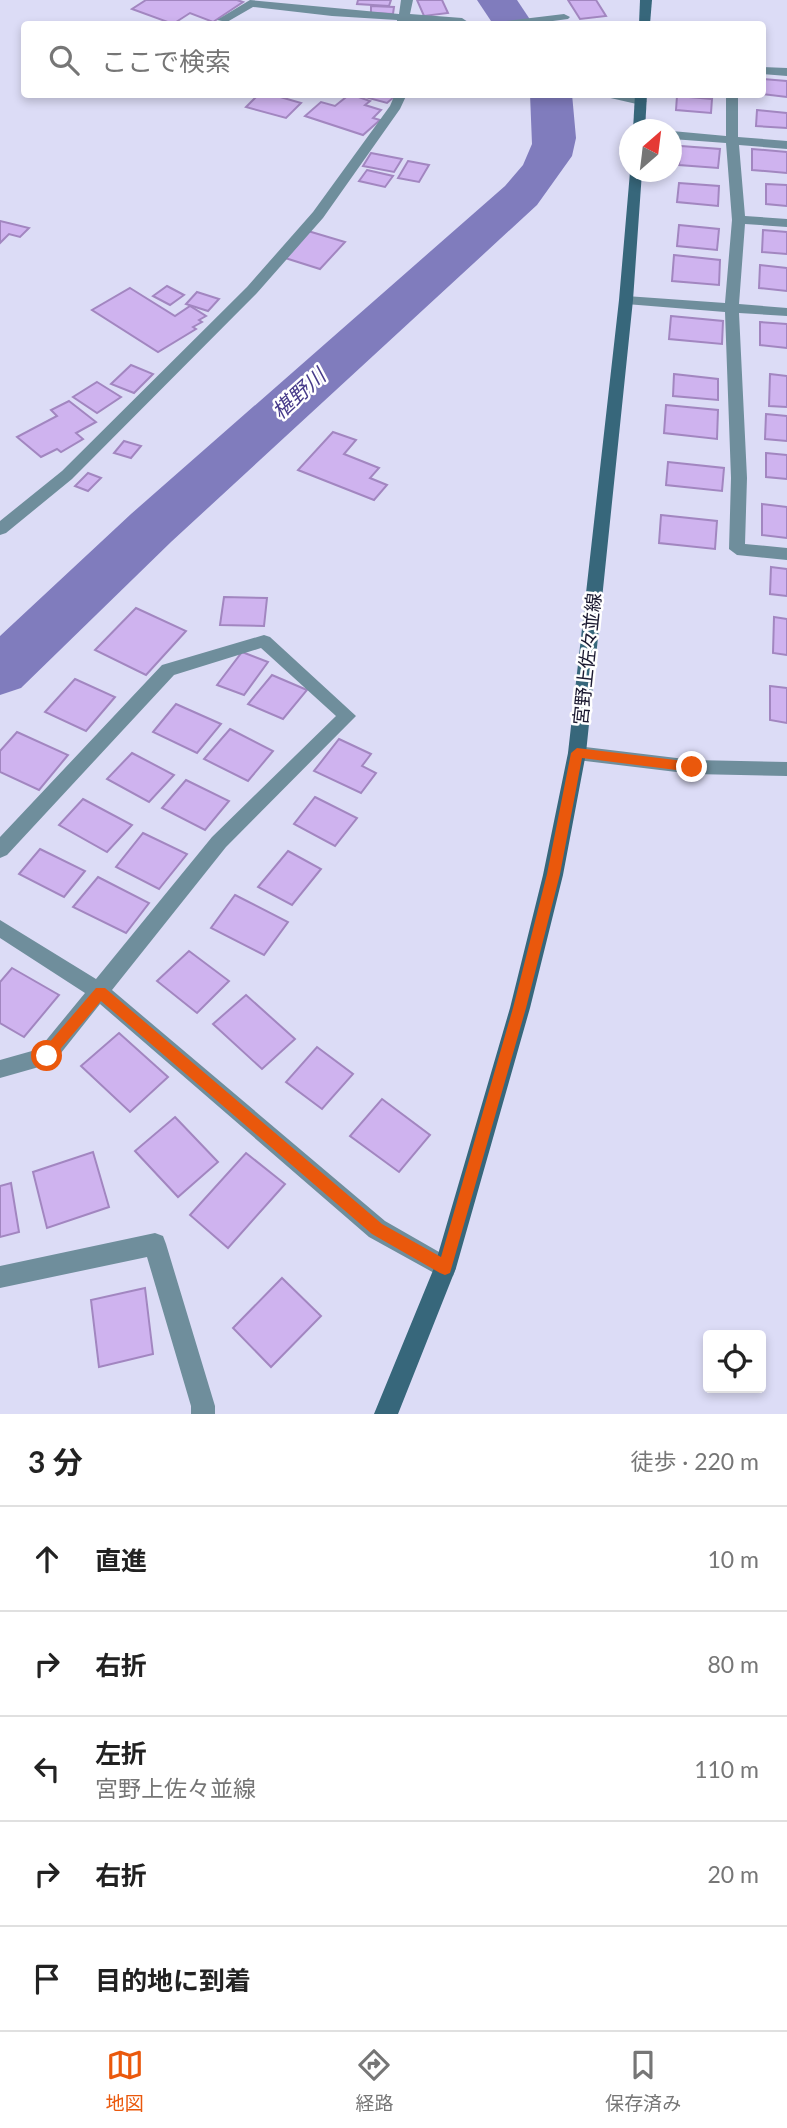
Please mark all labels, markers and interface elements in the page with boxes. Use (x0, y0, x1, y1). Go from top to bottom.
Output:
search box (21, 21, 766, 98)
icon: search (45, 41, 83, 79)
text: ここで検索 (101, 45, 231, 77)
north arrow (619, 119, 682, 182)
water label: 椹野川 (266, 361, 331, 423)
street label: 宮野上佐々並線 (568, 592, 605, 726)
route end (676, 751, 707, 782)
route start (31, 1040, 62, 1071)
map controls (703, 1330, 766, 1393)
button: locate (703, 1330, 766, 1393)
text: 3 分 (28, 1443, 83, 1479)
text: 徒歩 · 220 m (630, 1447, 759, 1475)
icon: ahead (28, 1540, 66, 1578)
text: 直進 (95, 1544, 147, 1576)
text: 10 m (708, 1545, 759, 1573)
icon: right (28, 1645, 66, 1683)
text: 右折 (95, 1649, 147, 1681)
text: 80 m (708, 1650, 759, 1678)
text: 左折 (95, 1737, 147, 1769)
icon: left (28, 1750, 66, 1788)
text: 110 m (694, 1755, 759, 1783)
text: 宮野上佐々並線 (95, 1774, 256, 1802)
icon: right (28, 1855, 66, 1893)
text: 右折 (95, 1859, 147, 1891)
text: 20 m (708, 1860, 759, 1888)
icon: arrive (28, 1960, 66, 1998)
text: 目的地に到着 (95, 1964, 251, 1996)
tab: 地図 (106, 2046, 144, 2115)
tab: 経路 (355, 2046, 393, 2115)
tab: 保存済み (605, 2046, 681, 2115)

